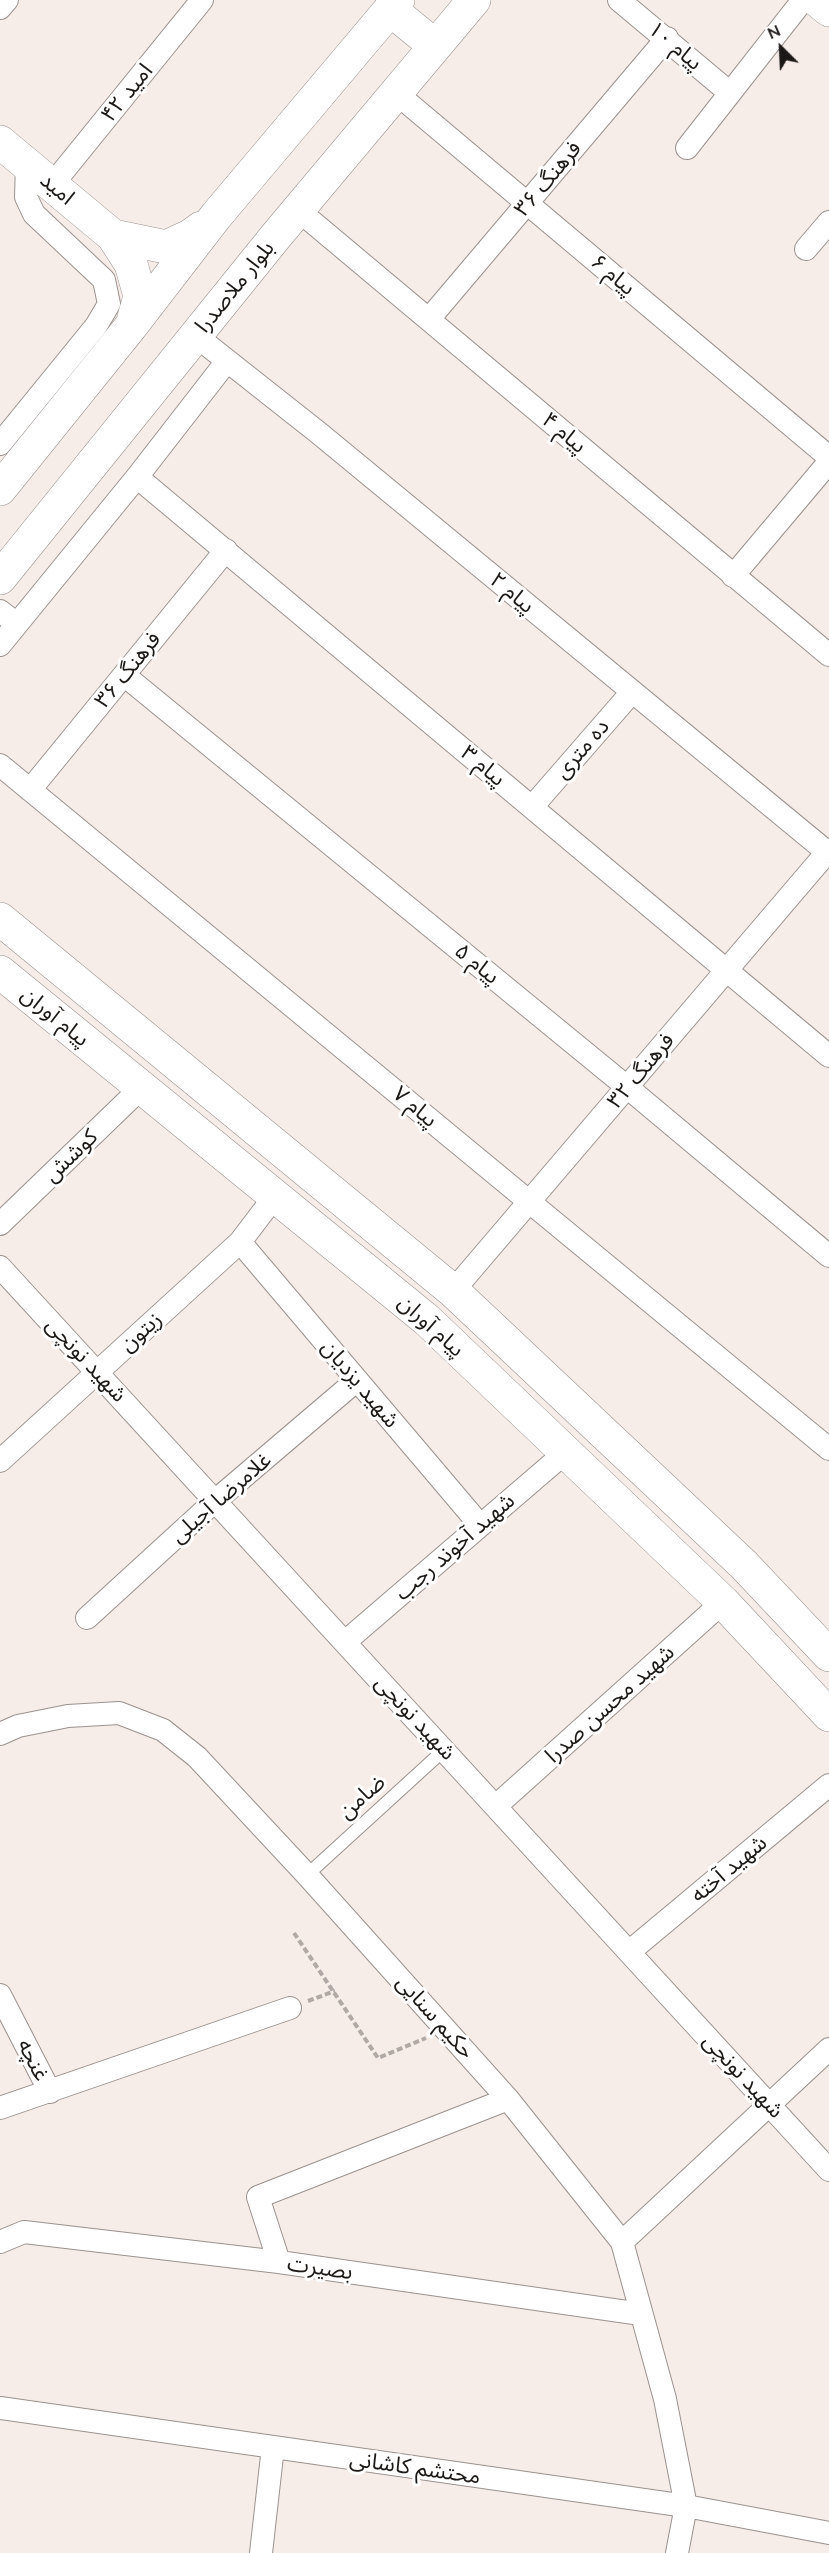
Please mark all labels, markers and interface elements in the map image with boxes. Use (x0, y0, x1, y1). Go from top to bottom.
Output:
street label: پیام ۱۰ (642, 16, 708, 76)
north arrow (751, 18, 811, 78)
text: N (764, 20, 783, 43)
street label: امید ۴۲ (95, 58, 159, 128)
street label: فرهنگ ۳۶ (509, 136, 587, 222)
street label: امید (34, 167, 80, 211)
street label: بلوار ملاصدرا (190, 236, 280, 338)
street label: پیام ۶ (585, 249, 641, 301)
street label: پیام ۴ (536, 407, 592, 459)
street label: پیام ۲ (484, 567, 540, 619)
street label: فرهنگ ۳۶ (89, 627, 167, 713)
street label: ده متری (549, 714, 615, 784)
street label: پیام ۳ (455, 740, 511, 792)
street label: پیام ۵ (449, 938, 505, 990)
street label: پیام آوران (15, 981, 95, 1053)
street label: فرهنگ ۳۲ (602, 1028, 680, 1114)
street label: پیام ۷ (387, 1081, 443, 1133)
street label: کوشش (39, 1124, 103, 1188)
street label: پیام آوران (392, 1289, 470, 1363)
street label: زیتون (114, 1306, 168, 1358)
street label: شهید نونچی (40, 1312, 132, 1408)
street label: شهید یزدیان (315, 1334, 405, 1434)
street label: غلامرضا آجیلی (165, 1447, 277, 1549)
street label: شهید آخوند رجب (390, 1488, 520, 1606)
street label: شهید محسن صدرا (540, 1639, 680, 1769)
street label: شهید نونچی (369, 1670, 461, 1766)
street label: ضامن (333, 1769, 391, 1825)
street label: شهید آخته (686, 1830, 772, 1908)
street label: حکیم سنایی (390, 1969, 480, 2065)
street label: شهید نونچی (697, 2028, 789, 2124)
street label: غنچه (11, 2035, 55, 2085)
street label: بصیرت (286, 2250, 354, 2286)
street label: محتشم کاشانی (348, 2446, 482, 2490)

